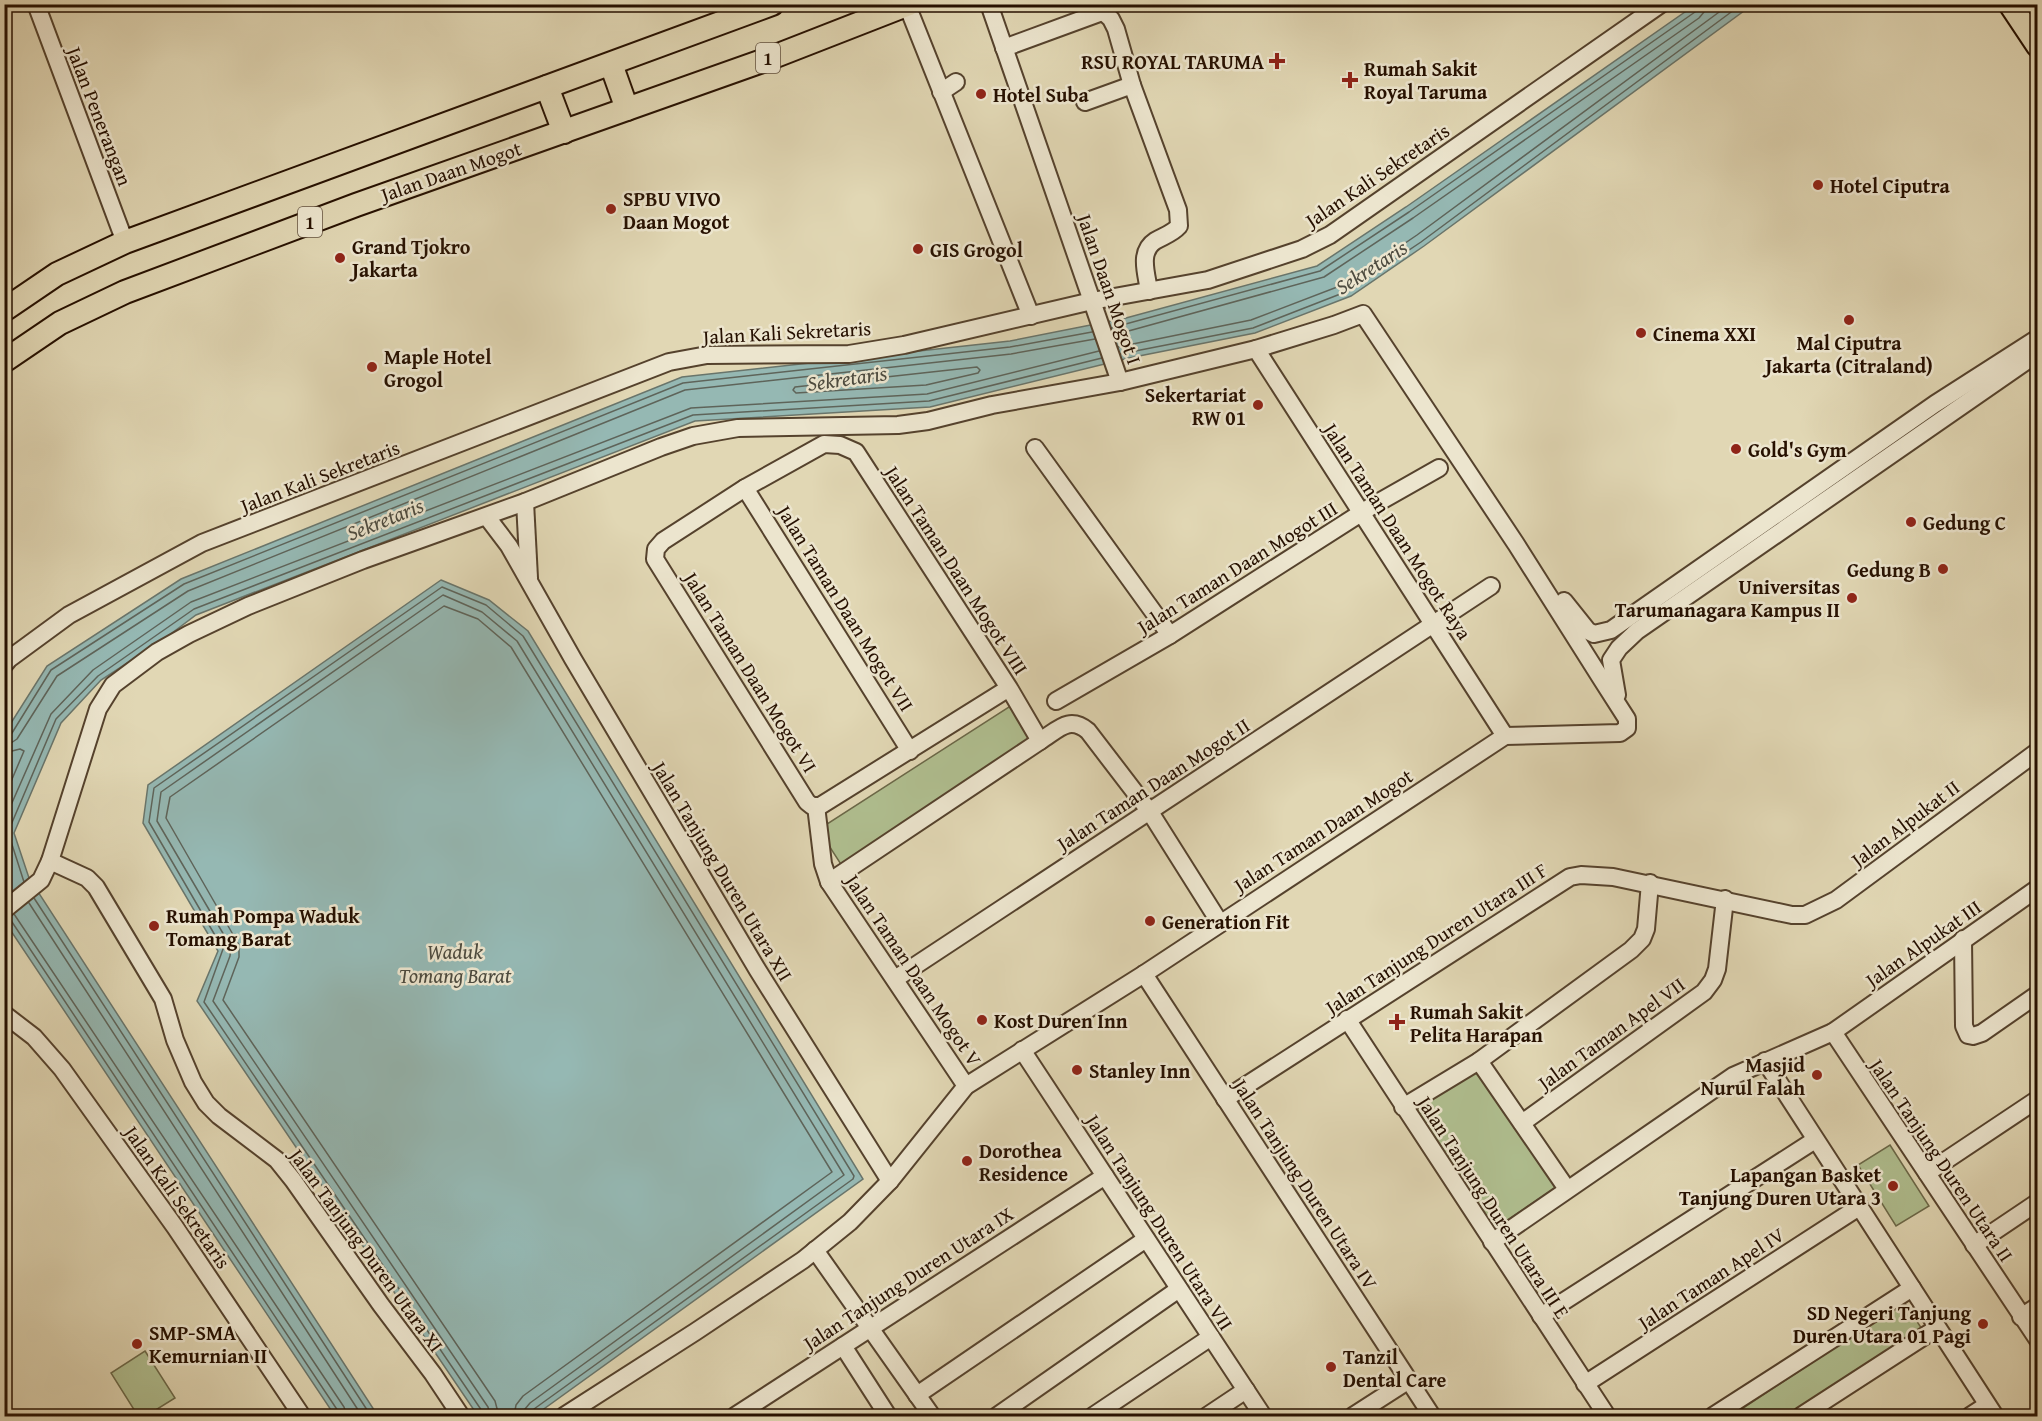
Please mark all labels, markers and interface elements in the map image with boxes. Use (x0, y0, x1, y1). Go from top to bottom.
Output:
street label: Jalan Penerangan (59, 40, 140, 190)
road number: 1 (756, 43, 780, 73)
place label: RSU ROYAL TARUMA (1081, 47, 1264, 76)
marker: RSU ROYAL TARUMA (1268, 52, 1286, 70)
place label: Rumah Sakit Royal Taruma (1364, 54, 1488, 106)
marker: Rumah Sakit Royal Taruma (1341, 71, 1359, 89)
place label: Hotel Suba (993, 80, 1089, 109)
marker: Hotel Suba (974, 87, 988, 101)
street label: Jalan Kali Sekretaris (1297, 116, 1455, 236)
street label: Jalan Daan Mogot (374, 133, 525, 210)
place label: Hotel Ciputra (1830, 171, 1950, 200)
marker: Hotel Ciputra (1811, 178, 1825, 192)
place label: SPBU VIVO Daan Mogot (623, 184, 730, 236)
marker: SPBU VIVO Daan Mogot (604, 202, 618, 216)
road number: 1 (298, 207, 322, 237)
street label: Jalan Daan Mogot I (1070, 207, 1149, 368)
place label: Grand Tjokro Jakarta (349, 232, 471, 284)
water label: Sekretaris (1329, 232, 1414, 302)
place label: GIS Grogol (930, 235, 1023, 264)
marker: GIS Grogol (911, 242, 925, 256)
marker: Grand Tjokro Jakarta (333, 251, 347, 265)
street label: Jalan Kali Sekretaris (699, 313, 872, 351)
marker: Mal Ciputra Jakarta (Citraland) (1842, 313, 1856, 327)
place label: Cinema XXI (1653, 319, 1756, 348)
marker: Cinema XXI (1634, 326, 1648, 340)
place label: Mal Ciputra Jakarta (Citraland) (1762, 328, 1933, 380)
place label: Maple Hotel Grogol (384, 342, 491, 394)
water label: Sekretaris (805, 357, 889, 399)
marker: Maple Hotel Grogol (365, 360, 379, 374)
place label: Sekertariat RW 01 (1145, 380, 1246, 432)
marker: Sekertariat RW 01 (1251, 398, 1265, 412)
street label: Jalan Taman Daan Mogot Raya (1315, 415, 1479, 645)
street label: Jalan Kali Sekretaris (237, 435, 403, 517)
place label: Gold's Gym (1748, 435, 1847, 464)
marker: Gold's Gym (1729, 442, 1743, 456)
street label: Jalan Taman Daan Mogot VIII (877, 457, 1036, 680)
water label: Sekretaris (343, 492, 427, 546)
street label: Jalan Taman Daan Mogot III (1129, 493, 1343, 642)
street label: Jalan Taman Daan Mogot VII (769, 497, 921, 717)
place label: Gedung C (1923, 508, 2006, 537)
marker: Gedung C (1904, 515, 1918, 529)
place label: Gedung B (1847, 555, 1931, 584)
marker: Gedung B (1936, 562, 1950, 576)
street label: Jalan Taman Daan Mogot VI (676, 563, 825, 778)
place label: Universitas Tarumanagara Kampus II (1615, 572, 1840, 624)
marker: Universitas Tarumanagara Kampus II (1845, 591, 1859, 605)
street label: Jalan Taman Daan Mogot II (1048, 711, 1255, 859)
street label: Jalan Tanjung Duren Utara XII (644, 753, 800, 986)
street label: Jalan Taman Daan Mogot (1225, 761, 1418, 901)
street label: Jalan Alpukat II (1842, 773, 1965, 875)
street label: Jalan Tanjung Duren Utara III F (1317, 855, 1553, 1022)
street label: Jalan Taman Daan Mogot V (837, 866, 989, 1072)
street label: Jalan Alpukat III (1857, 892, 1987, 995)
place label: Rumah Pompa Waduk Tomang Barat (166, 901, 360, 953)
place label: Generation Fit (1162, 907, 1290, 936)
marker: Generation Fit (1143, 914, 1157, 928)
marker: Rumah Pompa Waduk Tomang Barat (147, 919, 161, 933)
water label: Waduk Tomang Barat (399, 936, 512, 991)
street label: Jalan Taman Apel VII (1529, 970, 1691, 1098)
place label: Rumah Sakit Pelita Harapan (1410, 997, 1543, 1049)
place label: Kost Duren Inn (994, 1006, 1128, 1035)
marker: Kost Duren Inn (975, 1013, 989, 1027)
marker: Rumah Sakit Pelita Harapan (1388, 1013, 1406, 1031)
place label: Masjid Nurul Falah (1701, 1050, 1806, 1102)
street label: Jalan Tanjung Duren Utara II (1861, 1050, 2021, 1267)
place label: Stanley Inn (1089, 1056, 1190, 1085)
marker: Stanley Inn (1070, 1063, 1084, 1077)
marker: Masjid Nurul Falah (1810, 1068, 1824, 1082)
street label: Jalan Tanjung Duren Utara IV (1225, 1070, 1385, 1295)
street label: Jalan Tanjung Duren Utara III E (1409, 1088, 1577, 1324)
street label: Jalan Tanjung Duren Utara VII (1078, 1106, 1241, 1336)
street label: Jalan Kali Sekretaris (116, 1117, 238, 1274)
place label: Dorothea Residence (979, 1136, 1068, 1188)
street label: Jalan Tanjung Duren Utara XI (281, 1140, 451, 1358)
marker: Dorothea Residence (960, 1154, 974, 1168)
place label: Lapangan Basket Tanjung Duren Utara 3 (1679, 1160, 1881, 1212)
marker: Lapangan Basket Tanjung Duren Utara 3 (1886, 1179, 1900, 1193)
street label: Jalan Tanjung Duren Utara IX (795, 1199, 1019, 1359)
street label: Jalan Taman Apel IV (1630, 1220, 1790, 1338)
place label: SD Negeri Tanjung Duren Utara 01 Pagi (1793, 1298, 1971, 1350)
marker: SD Negeri Tanjung Duren Utara 01 Pagi (1976, 1317, 1990, 1331)
place label: SMP-SMA Kemurnian II (149, 1318, 267, 1370)
marker: SMP-SMA Kemurnian II (130, 1337, 144, 1351)
place label: Tanzil Dental Care (1343, 1342, 1447, 1394)
marker: Tanzil Dental Care (1324, 1360, 1338, 1374)

